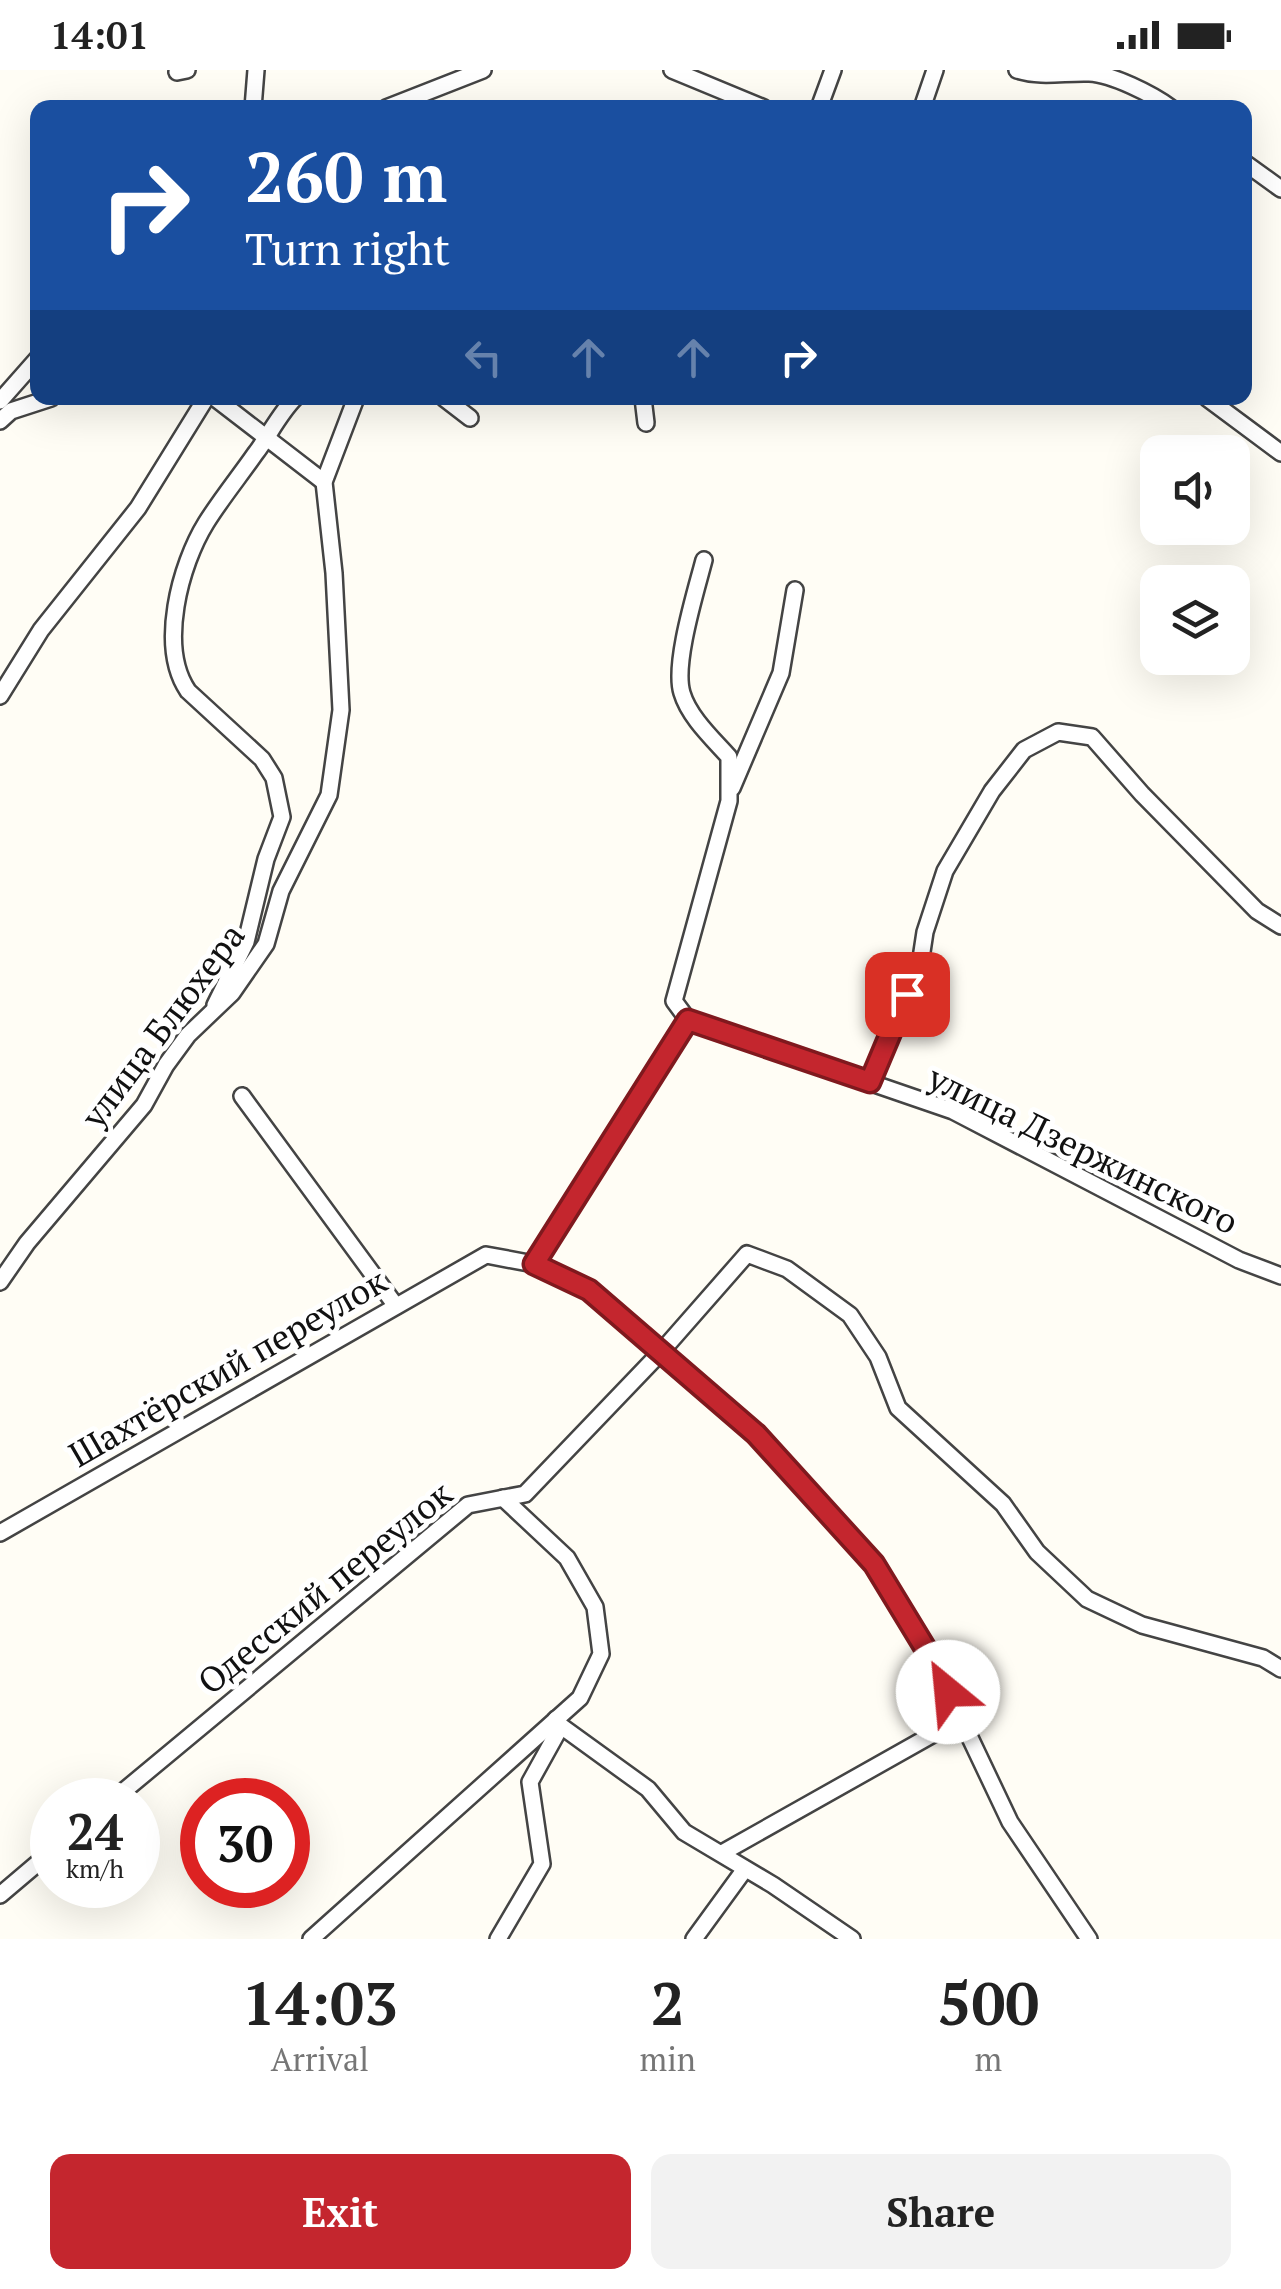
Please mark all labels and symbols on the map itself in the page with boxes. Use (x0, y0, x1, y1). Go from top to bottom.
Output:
street label: улица Блюхера (70, 914, 254, 1138)
pin (865, 952, 950, 1037)
street label: улица Дзержинского (920, 1054, 1246, 1244)
street label: Шахтёрский переулок (60, 1257, 395, 1477)
street label: Одесский переулок (188, 1470, 461, 1704)
position arrow (896, 1640, 1000, 1744)
speed limit sign: 30 (180, 1778, 310, 1908)

